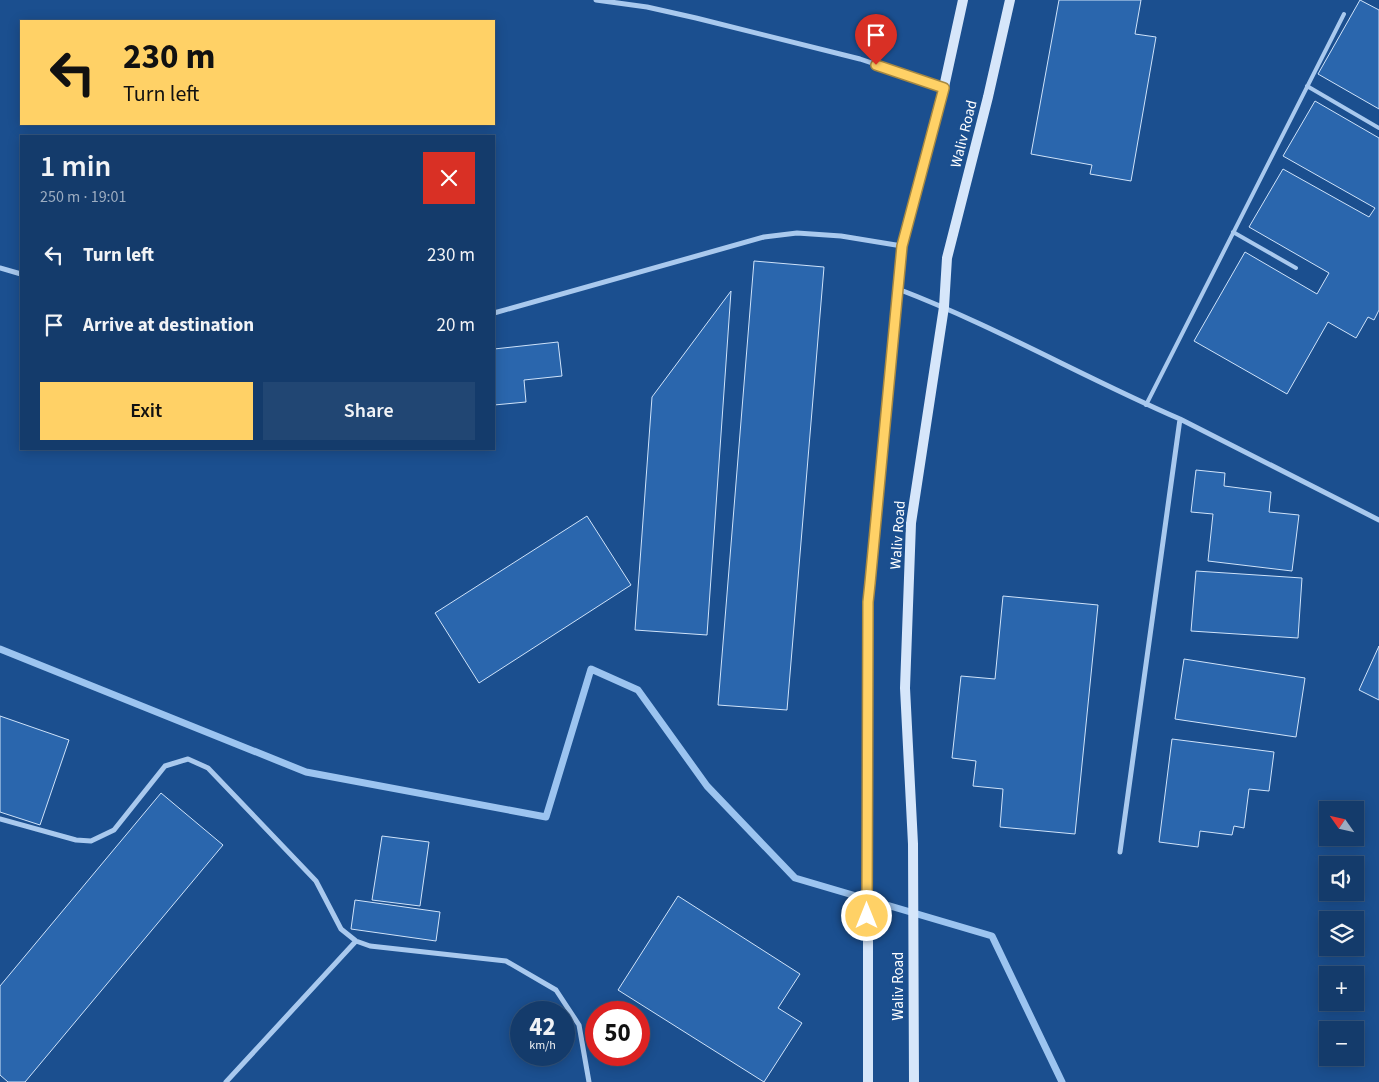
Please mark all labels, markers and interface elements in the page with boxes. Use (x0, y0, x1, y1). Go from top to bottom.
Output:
pin (855, 14, 897, 65)
icon: arrive (862, 21, 890, 49)
text: 230 m (123, 32, 215, 82)
icon: left (40, 40, 105, 105)
text: Turn left (123, 78, 199, 110)
street label: Waliv Road (945, 98, 983, 170)
text: 1 min (40, 145, 111, 188)
button: close (423, 152, 475, 204)
text: 250 m · 19:01 (40, 186, 127, 208)
icon: left (40, 241, 68, 269)
text: Turn left (83, 242, 154, 269)
text: 230 m (427, 242, 475, 269)
icon: arrive (40, 311, 68, 339)
text: Arrive at destination (83, 312, 254, 339)
text: 20 m (437, 312, 475, 339)
button: Exit (40, 382, 253, 440)
button: Share (263, 382, 475, 440)
street label: Waliv Road (885, 500, 911, 570)
north arrow (1319, 801, 1364, 846)
map controls (1319, 801, 1364, 1066)
button: sound (1319, 856, 1364, 901)
position arrow (840, 889, 892, 941)
button: layers (1319, 911, 1364, 956)
street label: Waliv Road (888, 952, 909, 1020)
button: + (1319, 966, 1364, 1011)
speed limit sign: 50 (585, 1001, 650, 1066)
text: 42 (529, 1009, 556, 1045)
button: − (1319, 1021, 1364, 1066)
text: km/h (529, 1037, 556, 1054)

